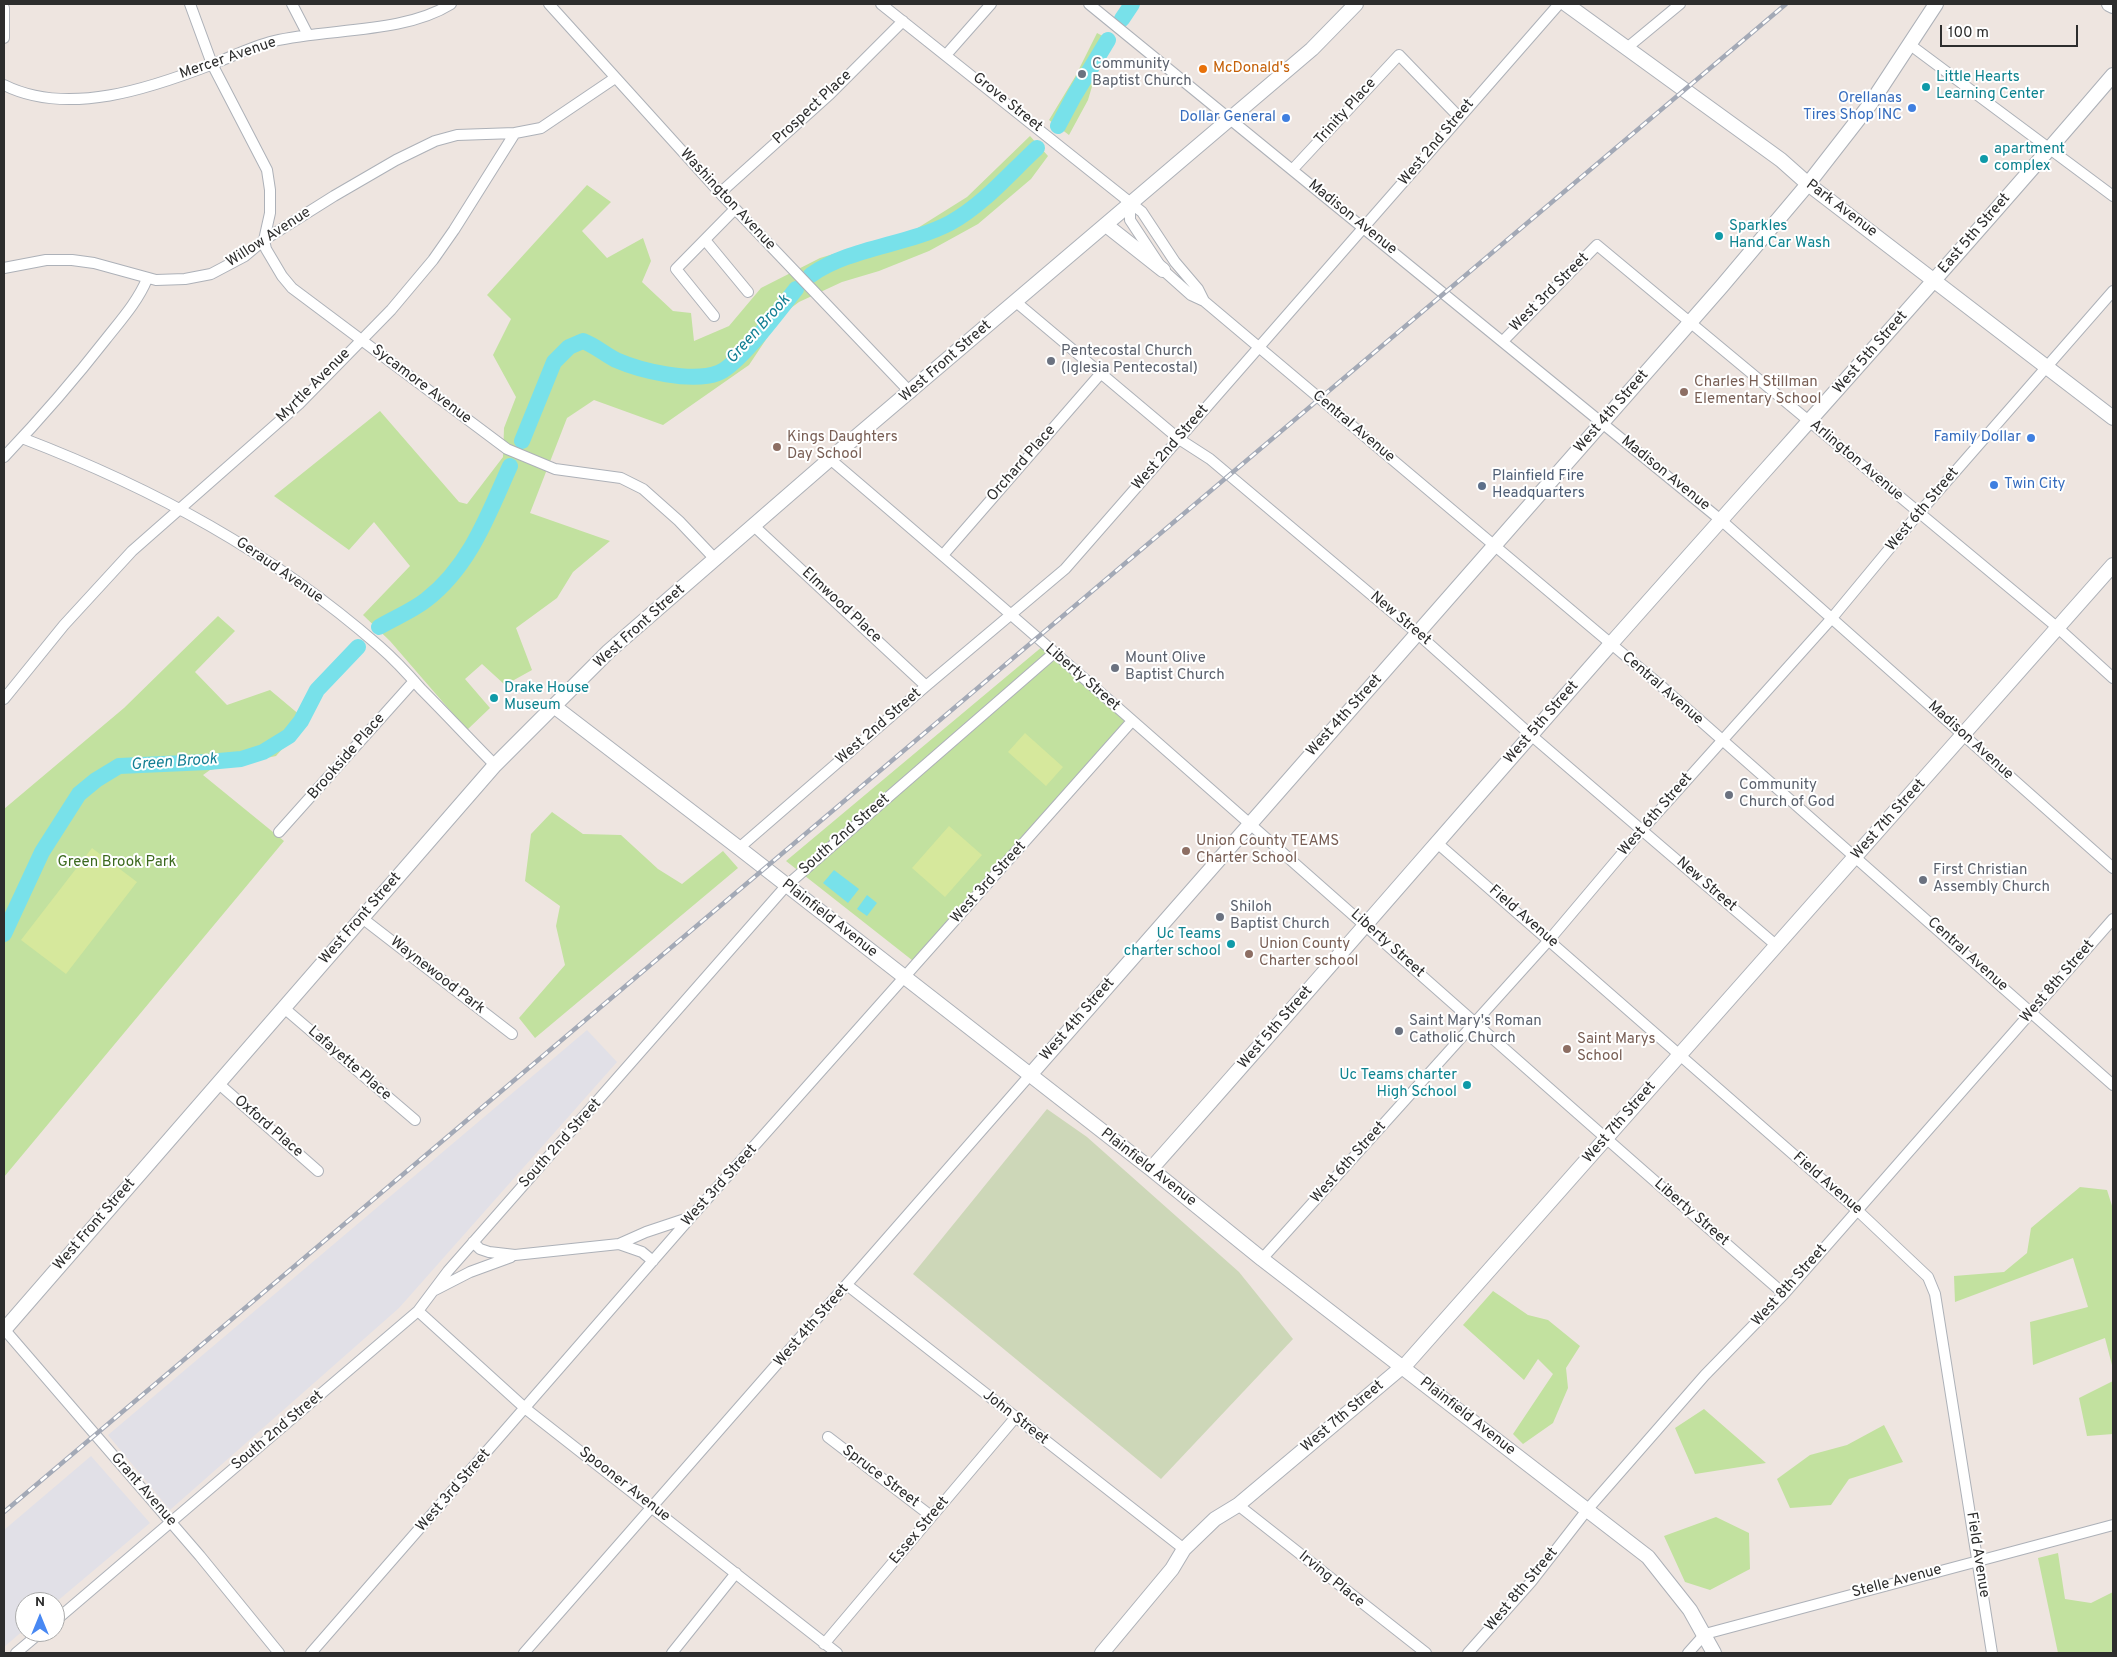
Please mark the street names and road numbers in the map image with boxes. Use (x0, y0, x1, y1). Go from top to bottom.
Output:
street label: Mercer Avenue (177, 34, 279, 84)
street label: Prospect Place (770, 67, 856, 149)
street label: Grove Street (968, 69, 1046, 137)
street label: Trinity Place (1311, 75, 1381, 149)
street label: West 2nd Street (1396, 96, 1478, 190)
street label: Washington Avenue (675, 145, 779, 255)
street label: Park Avenue (1802, 176, 1880, 242)
street label: Madison Avenue (1304, 177, 1400, 259)
street label: East 5th Street (1935, 190, 2015, 278)
street label: Willow Avenue (223, 204, 315, 272)
street label: West 3rd Street (1507, 250, 1593, 336)
street label: West 5th Street (1830, 308, 1912, 398)
street label: West Front Street (896, 317, 996, 407)
street label: Sycamore Avenue (368, 342, 474, 428)
street label: Myrtle Avenue (273, 345, 355, 427)
street label: West 4th Street (1571, 367, 1653, 457)
street label: Central Avenue (1308, 387, 1398, 467)
street label: West 2nd Street (1129, 402, 1213, 494)
street label: Arlington Avenue (1806, 417, 1906, 505)
street label: Orchard Place (984, 422, 1060, 506)
street label: Madison Avenue (1617, 433, 1713, 515)
street label: West 6th Street (1883, 464, 1963, 556)
street label: Geraud Avenue (232, 534, 326, 608)
street label: Elmwood Place (797, 564, 885, 648)
street label: West Front Street (591, 581, 689, 673)
street label: New Street (1366, 588, 1434, 650)
street label: Liberty Street (1041, 641, 1123, 715)
street label: Central Avenue (1617, 649, 1707, 729)
street label: West 4th Street (1303, 671, 1387, 761)
street label: West 5th Street (1501, 678, 1583, 768)
street label: West 2nd Street (833, 685, 925, 769)
street label: Madison Avenue (1923, 698, 2017, 784)
street label: Brookside Place (305, 710, 389, 804)
street label: West 6th Street (1615, 770, 1697, 860)
street label: West 7th Street (1848, 776, 1930, 864)
street label: South 2nd Street (796, 791, 894, 879)
street label: West 3rd Street (947, 838, 1031, 928)
street label: New Street (1672, 854, 1740, 916)
street label: West Front Street (316, 869, 406, 969)
street label: Plainfield Avenue (778, 876, 880, 962)
street label: Field Avenue (1485, 882, 1561, 952)
street label: Liberty Street (1346, 906, 1428, 982)
street label: Central Avenue (1923, 914, 2011, 996)
street label: Waynewood Park (386, 933, 488, 1019)
street label: West 8th Street (2017, 937, 2099, 1027)
street label: West 4th Street (1037, 975, 1119, 1065)
street label: West 5th Street (1235, 983, 1317, 1073)
street label: Lafayette Place (304, 1023, 394, 1105)
street label: West 7th Street (1580, 1078, 1660, 1168)
street label: Oxford Place (230, 1092, 306, 1162)
street label: South 2nd Street (516, 1096, 606, 1192)
street label: West 6th Street (1308, 1118, 1390, 1208)
street label: Plainfield Avenue (1097, 1125, 1199, 1211)
street label: West 3rd Street (678, 1141, 762, 1231)
street label: Field Avenue (1789, 1149, 1865, 1219)
street label: West Front Street (50, 1175, 140, 1275)
street label: Liberty Street (1650, 1176, 1732, 1250)
street label: West 8th Street (1749, 1241, 1831, 1331)
street label: West 4th Street (771, 1281, 853, 1371)
street label: Plainfield Avenue (1416, 1374, 1518, 1460)
street label: West 7th Street (1298, 1377, 1388, 1457)
street label: South 2nd Street (229, 1387, 327, 1475)
street label: John Street (979, 1387, 1051, 1449)
street label: Spruce Street (838, 1442, 922, 1512)
street label: Spooner Avenue (575, 1444, 673, 1526)
street label: West 3rd Street (413, 1446, 495, 1536)
street label: Grant Avenue (106, 1450, 180, 1530)
street label: Essex Street (886, 1493, 954, 1569)
street label: Field Avenue (1961, 1511, 1993, 1599)
street label: West 8th Street (1482, 1544, 1562, 1636)
street label: Irving Place (1294, 1548, 1368, 1612)
street label: Stelle Avenue (1850, 1561, 1944, 1603)

